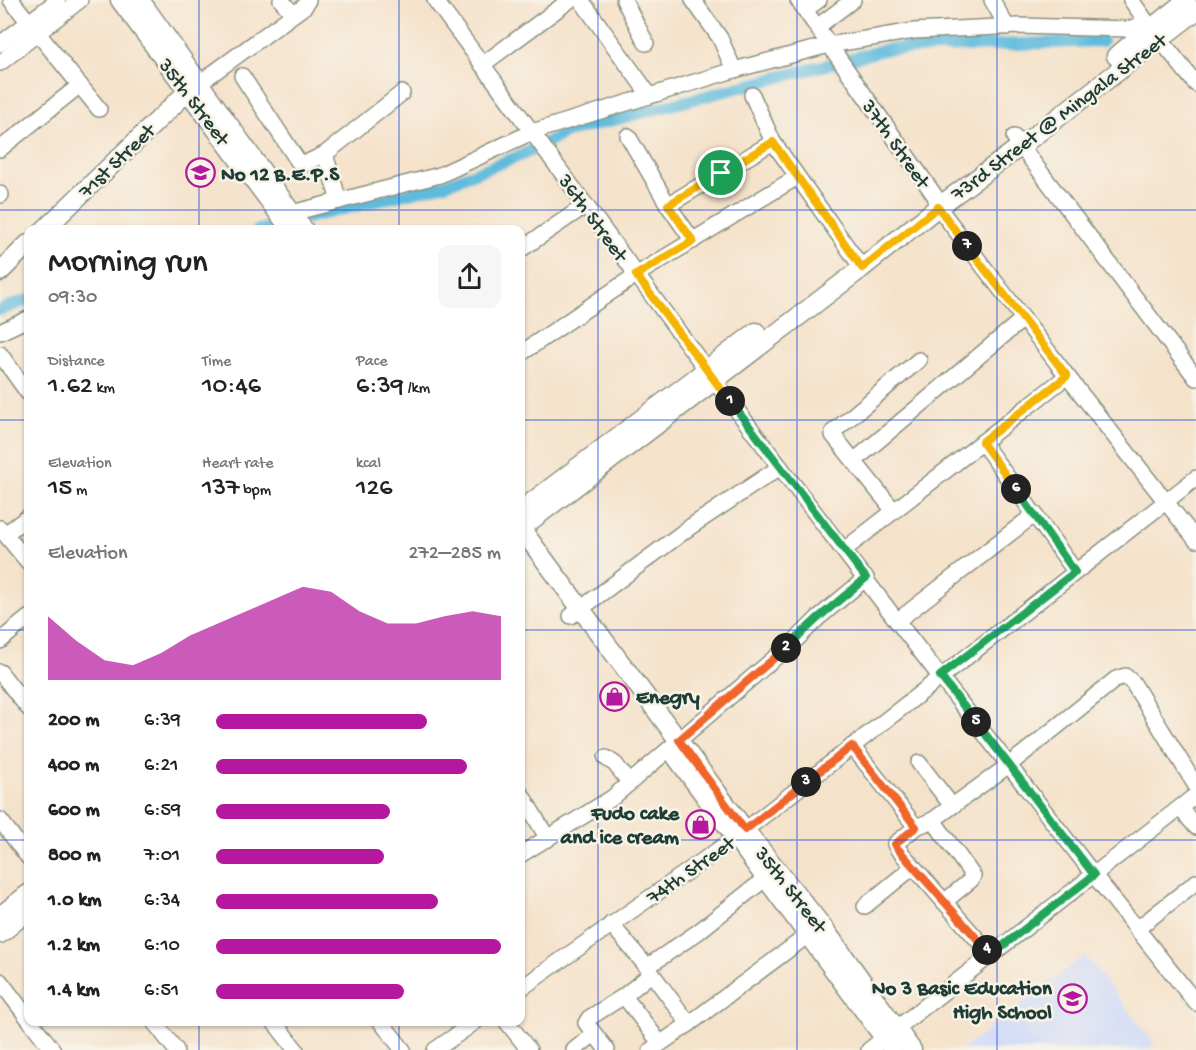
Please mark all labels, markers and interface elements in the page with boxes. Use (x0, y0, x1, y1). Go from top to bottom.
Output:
street label: 73rd Street @ Mingala Street (947, 28, 1175, 209)
street label: 35th Street (151, 54, 235, 154)
street label: 37th Street (854, 95, 935, 196)
street label: 71st Street (74, 118, 164, 206)
pin (695, 147, 746, 198)
icon: arrive (704, 156, 737, 189)
school or university icon: No 12 B.E.P.S (184, 157, 216, 189)
place label: No 12 B.E.P.S (221, 164, 341, 189)
street label: 36th Street (550, 169, 633, 270)
pin: 7 (952, 231, 982, 261)
text: 7 (963, 236, 971, 255)
text: Morning run (48, 245, 208, 283)
button: share (438, 245, 501, 308)
text: 09:30 (48, 287, 97, 310)
text: Distance (48, 353, 105, 372)
text: Time (202, 353, 231, 372)
text: Pace (356, 353, 387, 372)
text: 1.62 (48, 372, 93, 403)
text: 10:46 (202, 372, 261, 403)
text: 6:39 (356, 372, 404, 403)
text: km (93, 380, 115, 399)
text: /km (404, 380, 430, 399)
pin: 1 (715, 386, 745, 416)
text: 1 (727, 391, 733, 410)
text: Elevation (48, 455, 112, 474)
text: Heart rate (202, 455, 274, 474)
text: kcal (356, 455, 381, 474)
text: 15 (48, 474, 72, 505)
text: 137 (202, 474, 240, 505)
text: 126 (356, 474, 392, 505)
pin: 6 (1001, 474, 1031, 504)
text: 6 (1012, 479, 1020, 498)
text: m (72, 482, 87, 501)
text: bpm (240, 482, 271, 501)
text: Elevation (48, 543, 128, 566)
text: 272–285 m (409, 543, 501, 566)
pin: 2 (771, 633, 801, 663)
text: 2 (782, 638, 790, 657)
shop icon: Enegry (599, 680, 631, 712)
place label: Enegry (636, 687, 700, 712)
pin: 5 (961, 707, 991, 737)
text: 200 m (48, 710, 99, 733)
text: 6:39 (144, 710, 181, 733)
text: 5 (972, 712, 980, 731)
text: 400 m (48, 755, 99, 778)
text: 6:21 (144, 755, 178, 778)
pin: 3 (791, 767, 821, 797)
text: 3 (802, 772, 810, 791)
text: 600 m (48, 800, 100, 823)
text: 6:59 (144, 800, 181, 823)
place label: Fudo cake and ice cream (560, 803, 680, 852)
shop icon: Fudo cake and ice cream (684, 808, 716, 840)
street label: 74th Street (642, 831, 743, 912)
street label: 35th Street (747, 842, 832, 941)
text: 800 m (48, 845, 101, 868)
text: 7:01 (144, 845, 180, 868)
text: 1.0 km (48, 890, 102, 913)
text: 6:34 (144, 890, 180, 913)
text: 1.2 km (48, 935, 100, 958)
text: 6:10 (144, 935, 180, 958)
pin: 4 (972, 935, 1002, 965)
text: 4 (983, 940, 991, 959)
place label: No 3 Basic Education High School (872, 978, 1053, 1027)
text: 1.4 km (48, 980, 100, 1003)
text: 6:51 (144, 980, 179, 1003)
school or university icon: No 3 Basic Education High School (1057, 983, 1089, 1015)

